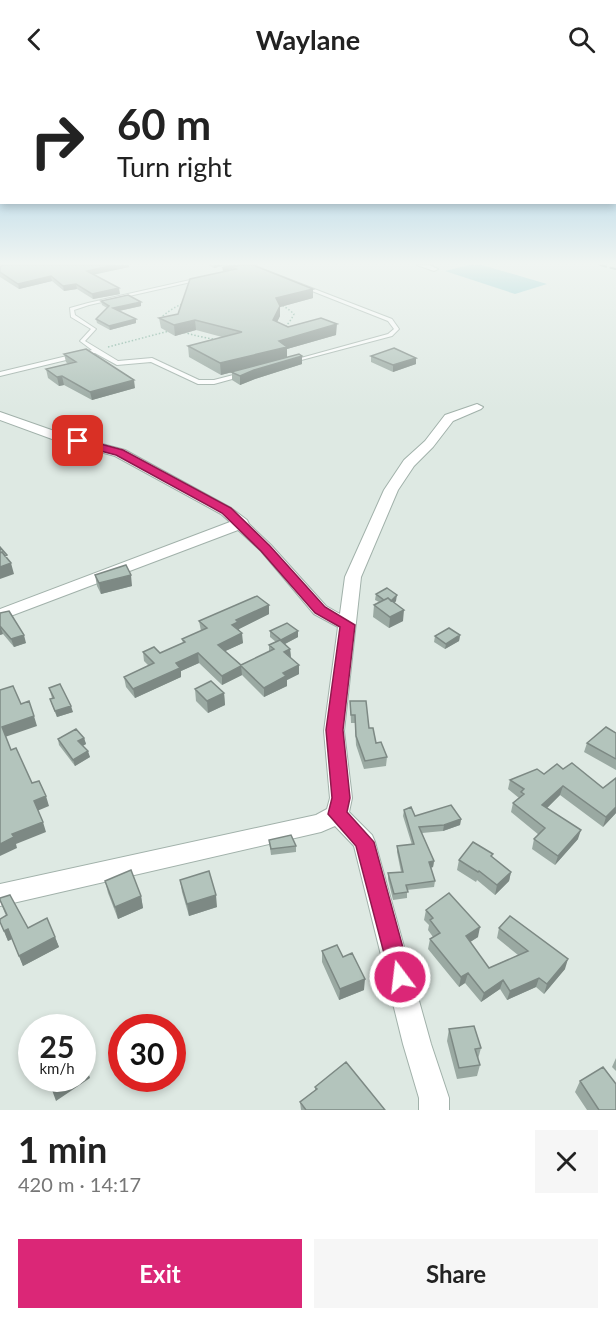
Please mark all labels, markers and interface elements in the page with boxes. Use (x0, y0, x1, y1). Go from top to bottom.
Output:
icon: back (18, 23, 51, 56)
text: Waylane (256, 23, 360, 56)
icon: search (565, 23, 598, 56)
text: 60 m (117, 99, 211, 149)
icon: right (18, 102, 96, 180)
text: Turn right (117, 150, 232, 183)
pin (52, 415, 103, 466)
icon: arrive (61, 424, 94, 457)
position arrow (368, 945, 432, 1009)
speed limit sign: 30 (108, 1014, 186, 1092)
text: 25 (40, 1028, 74, 1064)
text: km/h (39, 1059, 75, 1077)
text: 1 min (18, 1127, 107, 1171)
button: close (535, 1130, 598, 1193)
text: 420 m · 14:17 (18, 1172, 141, 1196)
button: Exit (18, 1239, 302, 1308)
button: Share (314, 1239, 598, 1308)

